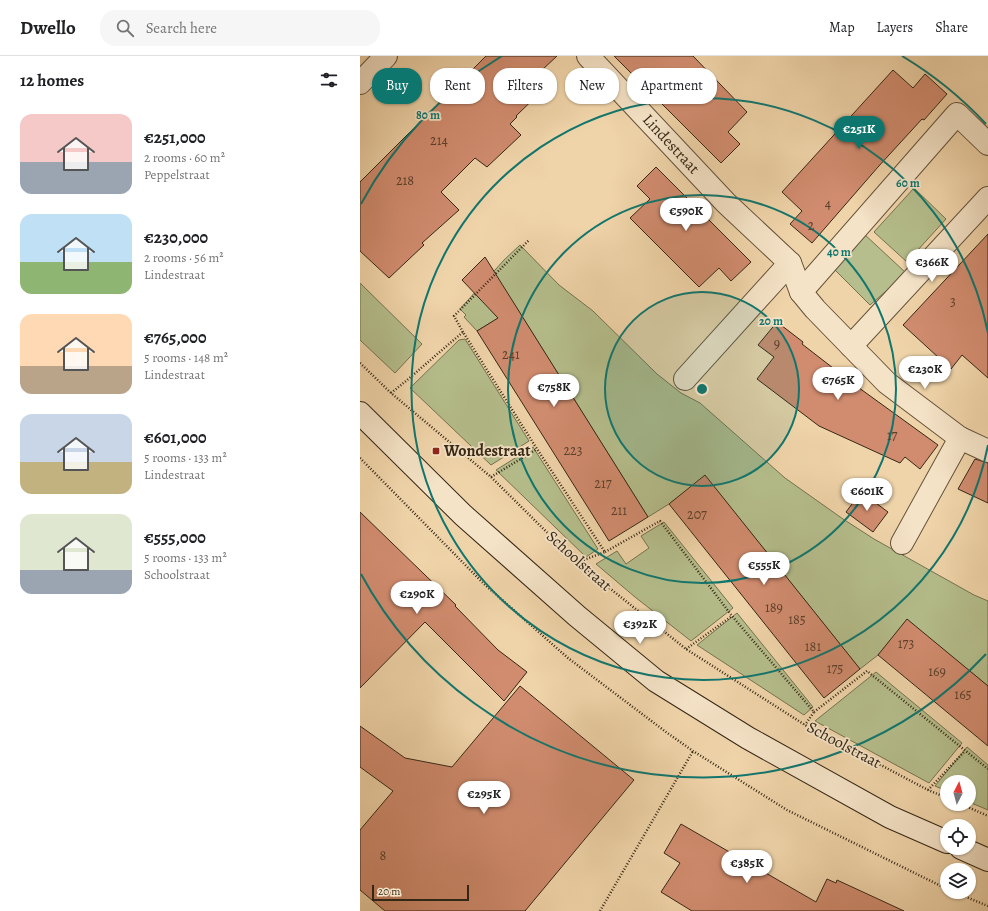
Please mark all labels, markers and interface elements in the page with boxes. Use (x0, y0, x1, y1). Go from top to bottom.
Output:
search box (100, 10, 380, 46)
text: Dwello (20, 15, 76, 41)
icon: search (114, 17, 136, 39)
text: Search here (146, 18, 217, 38)
text: Map (829, 18, 855, 37)
text: Layers (877, 18, 913, 37)
text: Share (935, 18, 968, 37)
chip: Buy (372, 68, 422, 104)
chip: Rent (430, 68, 485, 104)
chip: Filters (493, 68, 557, 104)
chip: New (565, 68, 619, 104)
chip: Apartment (627, 68, 717, 104)
text: 12 homes (20, 69, 84, 92)
icon: filters (318, 69, 340, 91)
text: 80 m (416, 107, 440, 123)
street label: Lindestraat (637, 109, 705, 179)
pin: €251K (831, 116, 887, 150)
text: €251K (843, 120, 875, 137)
text: €251,000 (144, 126, 206, 149)
icon: home (52, 130, 100, 178)
house number: 214 (430, 131, 448, 150)
text: 2 rooms · 60 m² (144, 149, 225, 166)
text: Peppelstraat (144, 166, 210, 183)
house number: 218 (396, 171, 414, 190)
text: 60 m (896, 175, 920, 191)
house number: 4 (825, 194, 831, 213)
pin: €590K (658, 198, 714, 232)
text: €590K (669, 202, 703, 219)
house number: 2 (808, 216, 815, 235)
text: €230,000 (144, 226, 208, 249)
icon: home (52, 230, 100, 278)
text: 40 m (827, 244, 851, 260)
text: 2 rooms · 56 m² (144, 249, 224, 266)
pin: €366K (904, 249, 960, 283)
text: €366K (915, 253, 949, 270)
text: Lindestraat (144, 266, 205, 283)
house number: 3 (950, 292, 956, 311)
text: 20 m (759, 313, 783, 329)
text: €765,000 (144, 326, 206, 349)
icon: home (52, 330, 100, 378)
house number: 9 (774, 334, 780, 353)
house number: 241 (502, 345, 520, 364)
text: 5 rooms · 148 m² (144, 349, 228, 366)
pin: €230K (897, 356, 953, 390)
text: €230K (908, 360, 942, 377)
text: Lindestraat (144, 366, 205, 383)
pin: €765K (810, 367, 866, 401)
text: €765K (821, 371, 855, 388)
pin: €758K (526, 374, 582, 408)
text: €758K (537, 378, 571, 395)
centre of rings (695, 382, 709, 396)
text: €601,000 (144, 426, 207, 449)
house number: 17 (887, 426, 897, 445)
icon: home (52, 430, 100, 478)
place label: Wondestraat (443, 440, 531, 462)
house number: 223 (563, 441, 583, 460)
marker: Wondestraat (431, 446, 441, 456)
text: 5 rooms · 133 m² (144, 449, 227, 466)
text: Lindestraat (144, 466, 205, 483)
house number: 217 (594, 474, 612, 493)
pin: €601K (839, 478, 895, 512)
text: €601K (850, 482, 884, 499)
house number: 211 (611, 501, 627, 520)
house number: 207 (687, 505, 707, 524)
text: €555,000 (144, 526, 206, 549)
street label: Schoolstraat (541, 526, 617, 596)
icon: home (52, 530, 100, 578)
text: 5 rooms · 133 m² (144, 549, 227, 566)
pin: €555K (736, 552, 792, 586)
text: €555K (748, 556, 780, 573)
text: Schoolstraat (144, 566, 210, 583)
pin: €290K (389, 581, 445, 615)
text: €290K (400, 585, 434, 602)
house number: 189 (765, 598, 783, 617)
house number: 185 (788, 610, 806, 629)
pin: €392K (612, 611, 668, 645)
text: €392K (623, 615, 657, 632)
house number: 173 (898, 634, 914, 653)
house number: 181 (805, 637, 821, 656)
house number: 175 (827, 659, 843, 678)
house number: 169 (928, 662, 946, 681)
house number: 165 (954, 685, 972, 704)
street label: Schoolstraat (803, 716, 885, 774)
north arrow (940, 775, 976, 811)
map controls (940, 775, 976, 899)
pin: €295K (456, 781, 512, 815)
text: €295K (467, 785, 501, 802)
button: locate (940, 819, 976, 855)
house number: 8 (380, 846, 387, 865)
pin: €385K (719, 850, 775, 884)
text: €385K (730, 854, 764, 871)
button: layers (940, 863, 976, 899)
scale bar (372, 883, 469, 902)
text: 20 m (378, 884, 400, 899)

